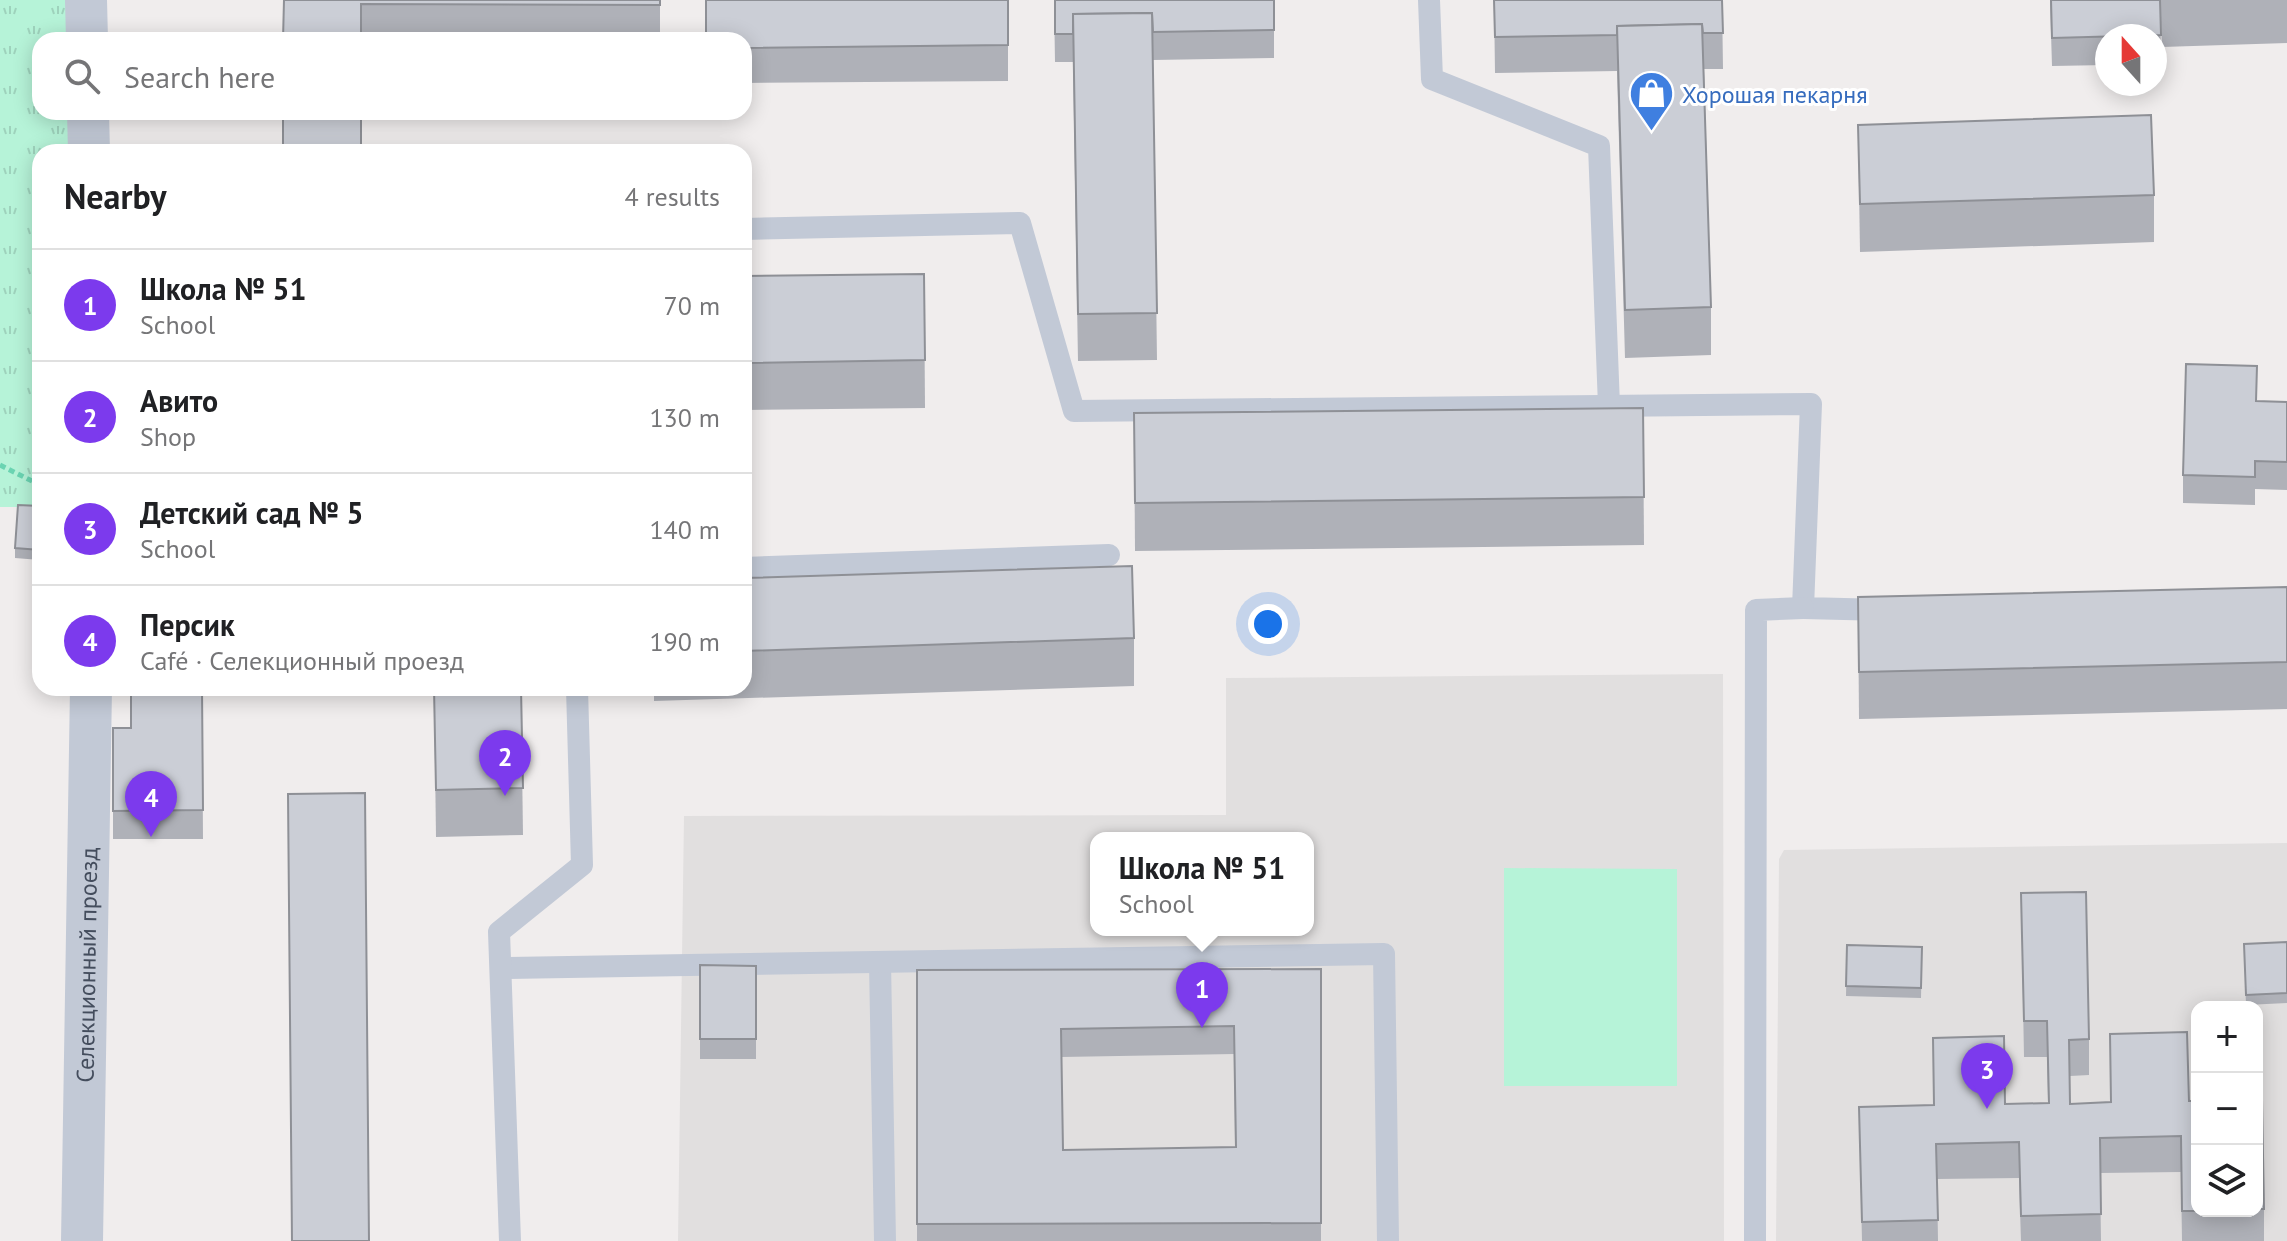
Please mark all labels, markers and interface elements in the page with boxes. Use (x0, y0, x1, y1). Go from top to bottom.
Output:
north arrow (2095, 24, 2167, 96)
search box (32, 32, 752, 120)
icon: search (60, 54, 104, 98)
text: Search here (124, 57, 275, 96)
shop icon: Хорошая пекарня (1627, 70, 1675, 133)
place label: Хорошая пекарня (1682, 79, 1868, 110)
text: Nearby (64, 174, 166, 218)
text: 4 results (625, 180, 720, 213)
text: Школа № 51 (140, 269, 307, 308)
text: 1 (83, 289, 97, 322)
text: 70 m (664, 289, 720, 322)
text: School (140, 308, 215, 341)
text: Авито (140, 381, 218, 420)
text: 2 (83, 401, 97, 434)
text: 130 m (649, 401, 720, 434)
text: Shop (140, 420, 196, 453)
text: Детский сад № 5 (140, 493, 364, 532)
text: 3 (83, 513, 97, 546)
text: 140 m (649, 513, 720, 546)
text: School (140, 532, 215, 565)
your location (1248, 604, 1288, 644)
text: Персик (140, 605, 235, 644)
text: 4 (83, 625, 97, 658)
text: 190 m (649, 625, 720, 658)
text: Café · Селекционный проезд (140, 644, 464, 677)
pin: 2 (479, 730, 531, 796)
pin: 4 (125, 771, 177, 837)
popup (1090, 832, 1314, 936)
street label: Селекционный проезд (69, 847, 104, 1083)
text: Школа № 51 (1119, 848, 1285, 887)
text: School (1119, 887, 1194, 920)
pin: 1 (1176, 962, 1228, 1028)
map controls (2191, 1001, 2263, 1217)
button: + (2191, 1001, 2263, 1073)
pin: 3 (1961, 1043, 2013, 1109)
button: − (2191, 1073, 2263, 1145)
button: layers (2191, 1145, 2263, 1217)

